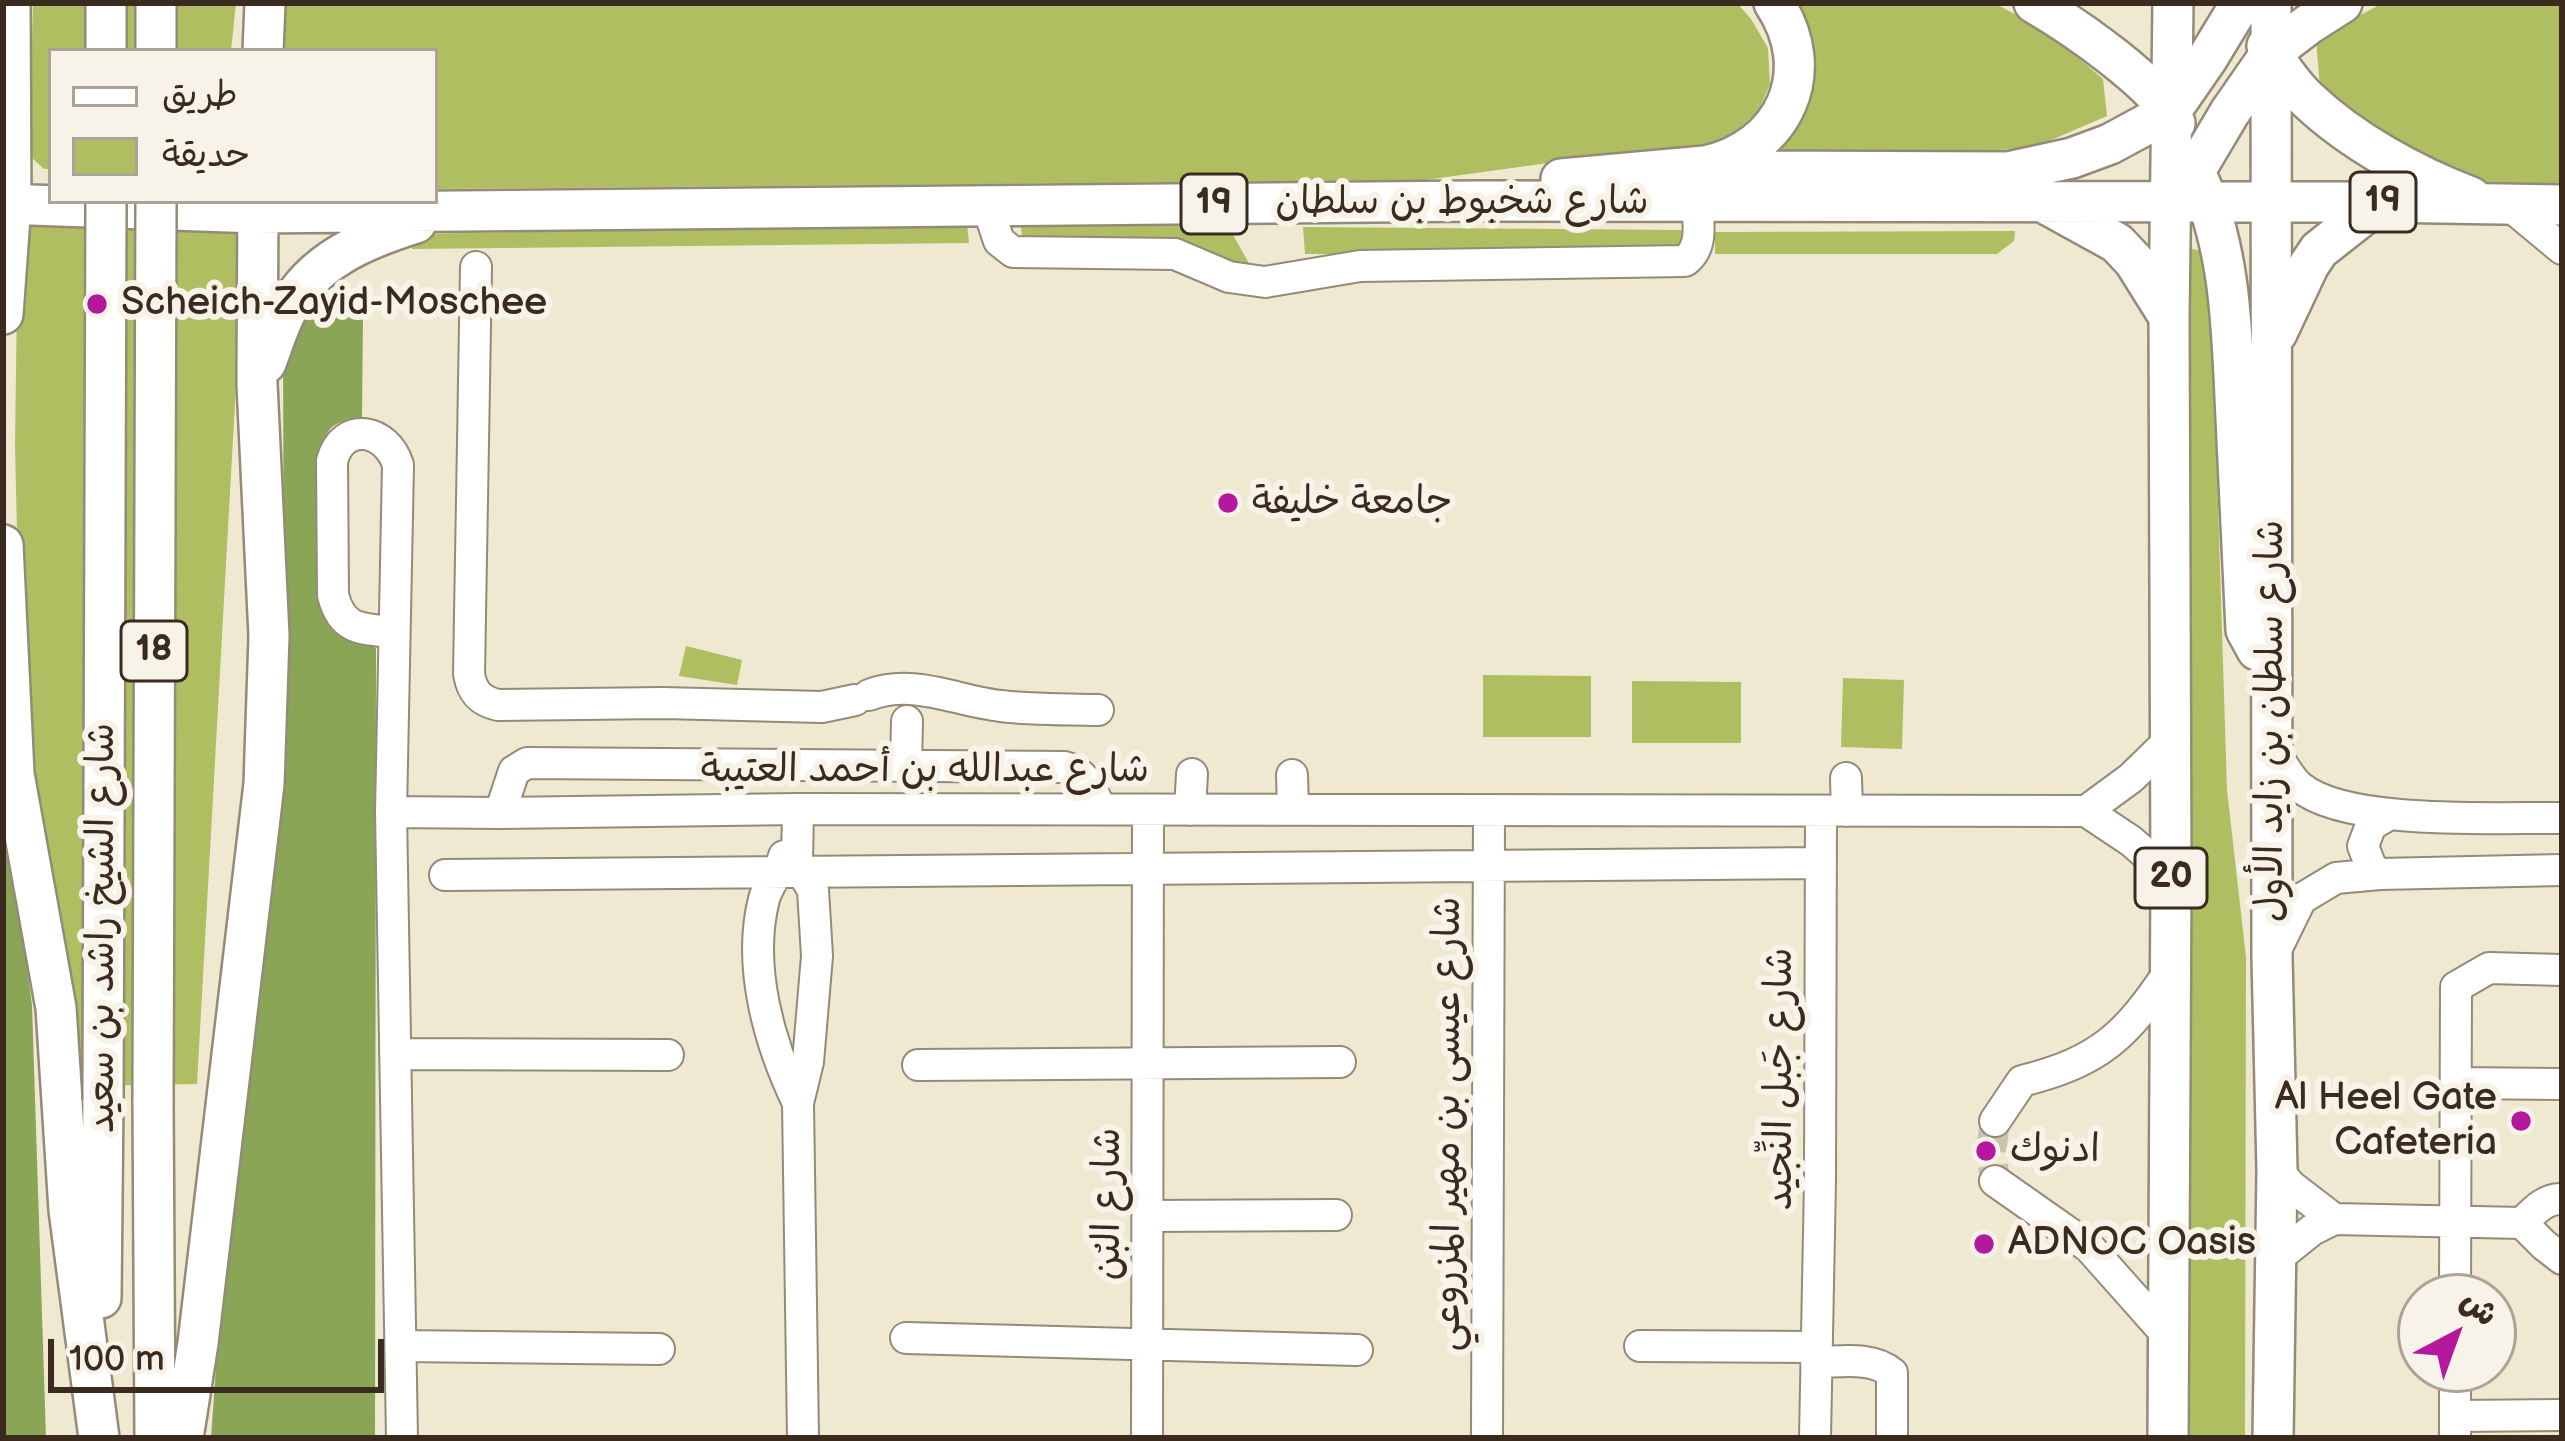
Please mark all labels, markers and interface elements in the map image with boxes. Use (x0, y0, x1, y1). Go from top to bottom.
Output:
legend (48, 48, 438, 204)
text: طريق (162, 74, 238, 117)
text: حديقة (162, 134, 250, 177)
road number: 19 (2350, 172, 2416, 232)
road number: 19 (1181, 174, 1247, 234)
street label: شارع شخبوط بن سلطان (1275, 180, 1649, 226)
place label: Scheich-Zayid-Moschee (121, 281, 547, 327)
marker: Scheich-Zayid-Moschee (84, 291, 110, 317)
place label: جامعة خليفة (1252, 480, 1452, 526)
marker: جامعة خليفة (1215, 490, 1241, 516)
street label: شارع سلطان بن زايد الأول (2249, 520, 2295, 922)
road number: 18 (121, 621, 187, 681)
street label: شارع الشيخ راشد بن سعيد (80, 723, 126, 1133)
street label: شارع عبدالله بن أحمد العتيبة (701, 748, 1149, 794)
road number: 20 (2135, 848, 2207, 908)
street label: شارع عيسى بن مهير المزروعي (1426, 897, 1472, 1351)
street label: شارع جَبل النِّجيد (1758, 948, 1804, 1210)
place label: Al Heel Gate Cafeteria (2275, 1076, 2497, 1167)
marker: Al Heel Gate Cafeteria (2508, 1108, 2534, 1134)
street label: شارع البُن (1086, 1127, 1132, 1281)
place label: ادنوك (2010, 1128, 2100, 1174)
marker: ادنوك (1973, 1138, 1999, 1164)
place label: ADNOC Oasis (2008, 1221, 2256, 1267)
marker: ADNOC Oasis (1971, 1231, 1997, 1257)
north arrow (2397, 1273, 2517, 1393)
text: ش (2452, 1281, 2505, 1335)
scale bar (54, 1315, 390, 1389)
text: 100 m (69, 1338, 165, 1381)

